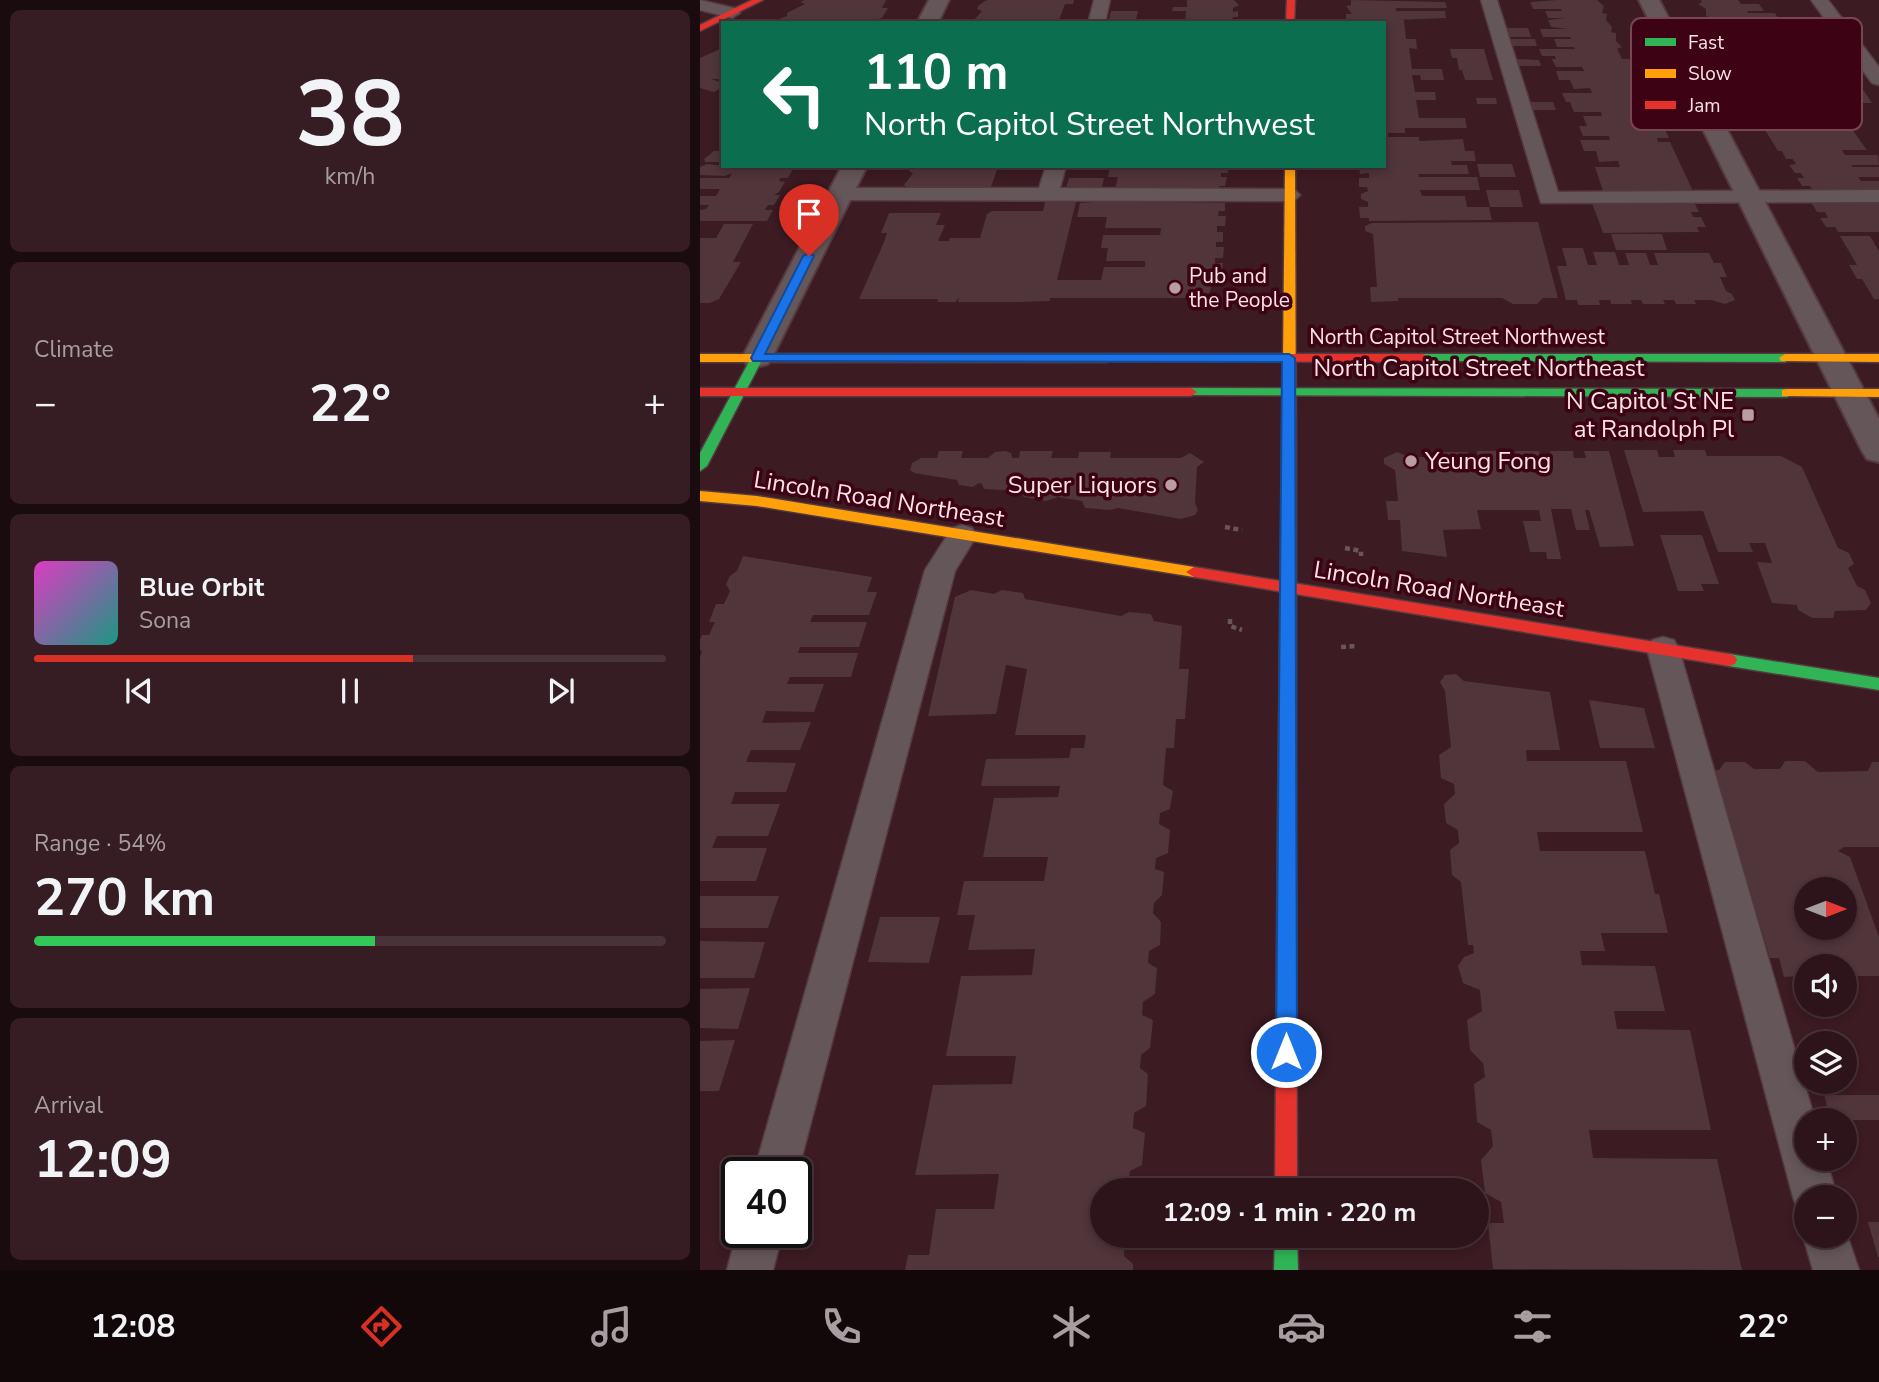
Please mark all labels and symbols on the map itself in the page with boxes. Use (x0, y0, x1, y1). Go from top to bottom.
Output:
legend (1631, 18, 1862, 130)
text: Fast (1688, 30, 1724, 56)
text: Slow (1688, 61, 1732, 87)
text: Jam (1687, 93, 1721, 119)
pin (779, 184, 839, 256)
place label: Pub and the People (1189, 262, 1290, 314)
marker: Pub and the People (1167, 280, 1183, 296)
street label: North Capitol Street Northwest (1309, 323, 1605, 351)
street label: North Capitol Street Northeast (1314, 352, 1645, 384)
place label: N Capitol St NE at Randolph Pl (1566, 385, 1734, 445)
marker: N Capitol St NE at Randolph Pl (1740, 407, 1756, 423)
place label: Yeung Fong (1424, 445, 1551, 477)
marker: Yeung Fong (1403, 453, 1419, 469)
street label: Lincoln Road Northeast (752, 463, 1007, 535)
place label: Super Liquors (1008, 469, 1157, 501)
marker: Super Liquors (1163, 477, 1179, 493)
street label: Lincoln Road Northeast (1312, 553, 1567, 625)
north arrow (1794, 877, 1857, 940)
position arrow (1249, 1015, 1323, 1089)
speed limit sign: 40 (721, 1157, 812, 1248)

